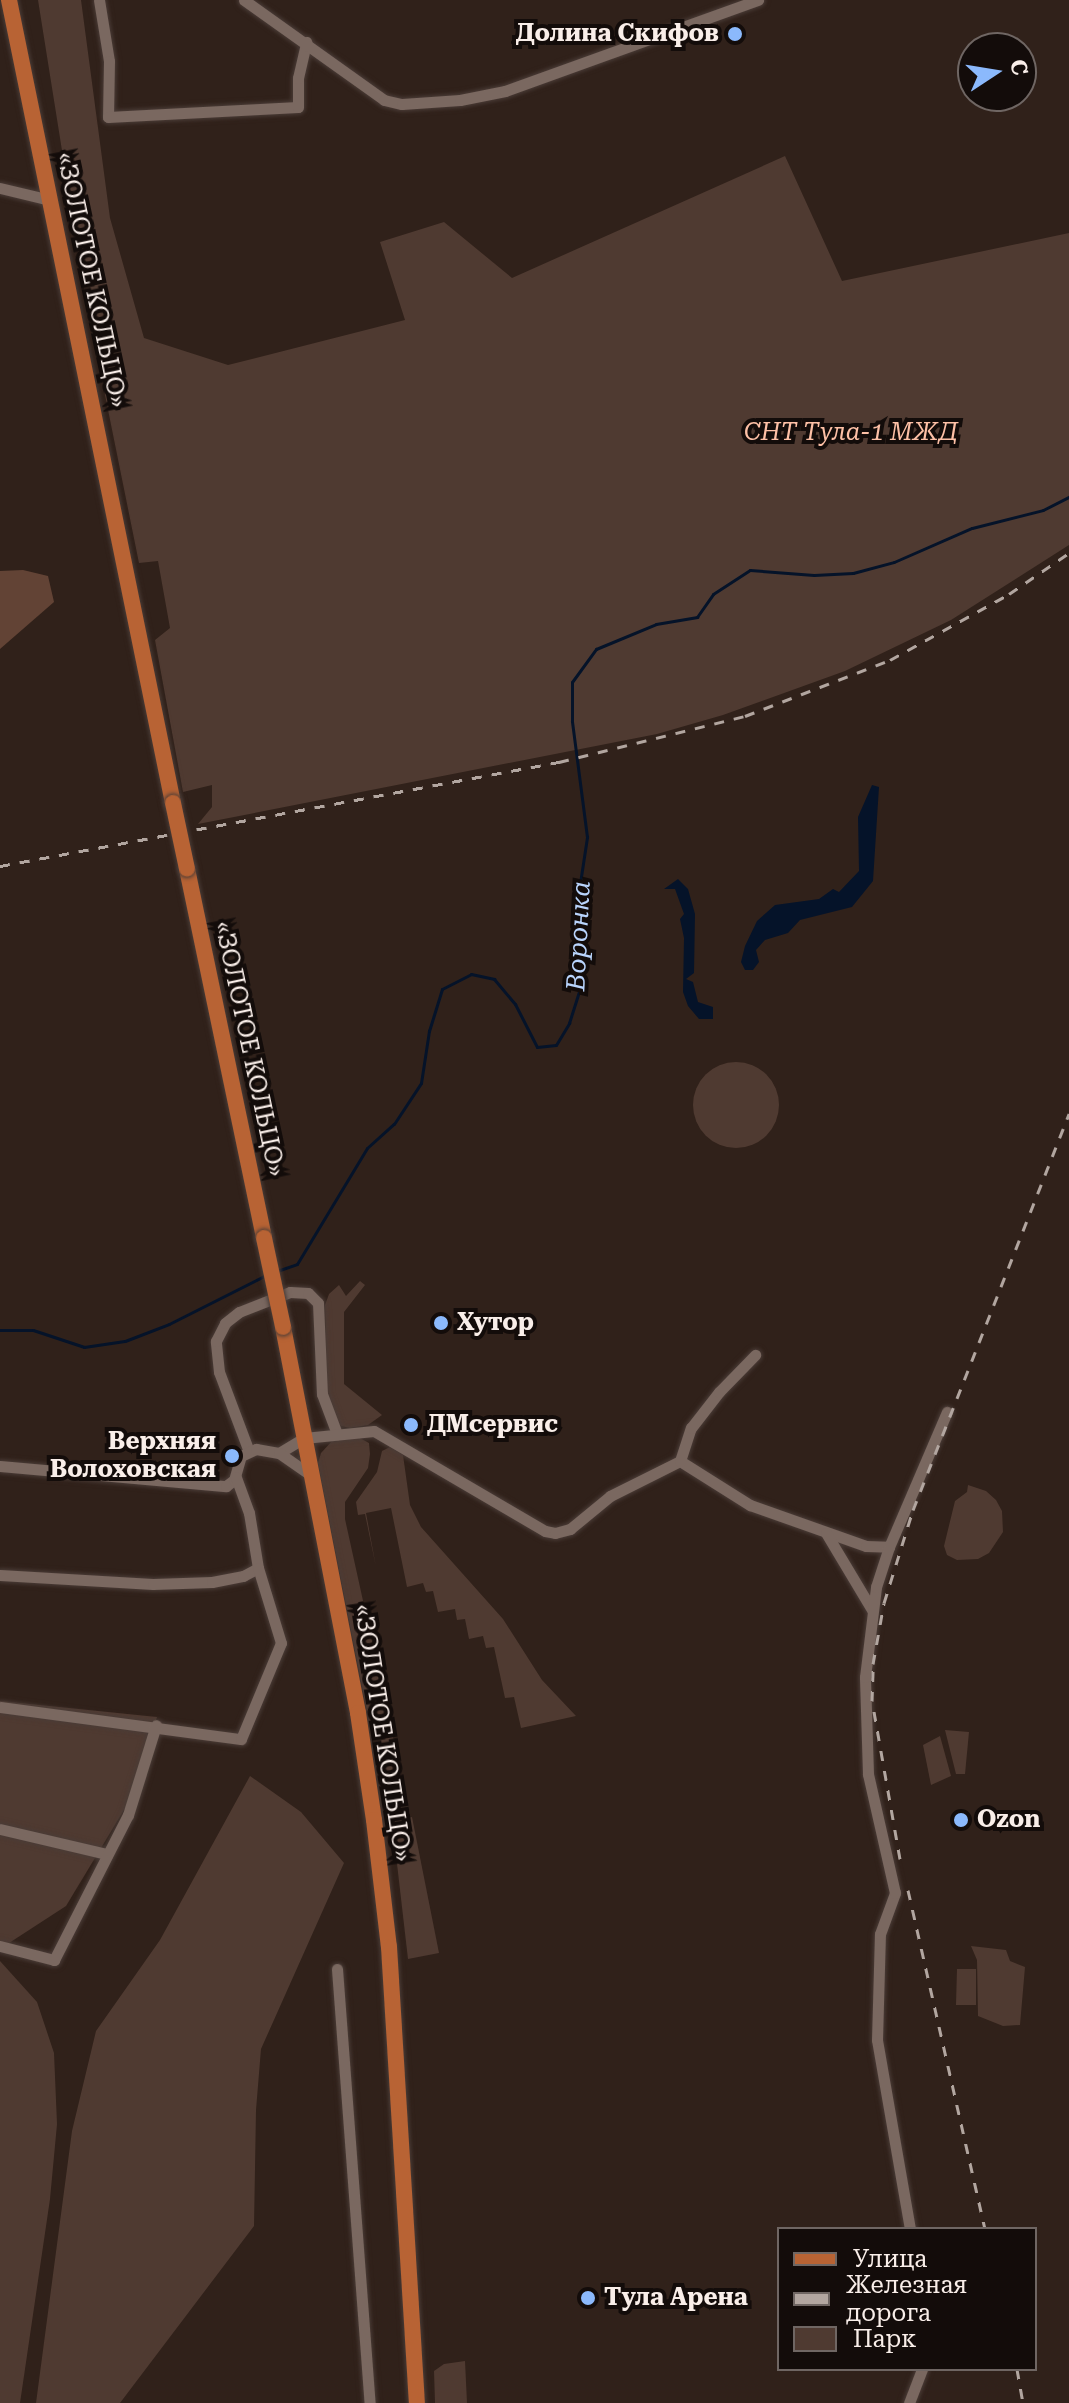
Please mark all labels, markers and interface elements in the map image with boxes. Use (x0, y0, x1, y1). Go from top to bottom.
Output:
place label: Долина Скифов (516, 20, 719, 48)
marker: Долина Скифов (726, 25, 744, 43)
north arrow (957, 32, 1037, 112)
text: С (1005, 57, 1033, 77)
street label: «ЗОЛОТОЕ КОЛЬЦО» (50, 150, 132, 410)
park label: СНТ Тула-1 МЖД (744, 419, 958, 447)
water label: Воронка (561, 880, 597, 992)
street label: «ЗОЛОТОЕ КОЛЬЦО» (208, 919, 290, 1179)
place label: Хутор (457, 1309, 534, 1337)
marker: Хутор (432, 1314, 450, 1332)
place label: ДМсервис (427, 1411, 558, 1439)
marker: ДМсервис (402, 1416, 420, 1434)
place label: Верхняя Волоховская (50, 1428, 216, 1484)
marker: Верхняя Волоховская (223, 1447, 241, 1465)
street label: «ЗОЛОТОЕ КОЛЬЦО» (347, 1602, 417, 1864)
place label: Ozon (977, 1806, 1040, 1834)
marker: Ozon (952, 1811, 970, 1829)
legend (777, 2227, 1037, 2371)
text: Улица (853, 2245, 927, 2273)
text: Железная дорога (846, 2271, 967, 2327)
place label: Тула Арена (604, 2284, 748, 2312)
marker: Тула Арена (579, 2289, 597, 2307)
text: Парк (853, 2325, 916, 2353)

